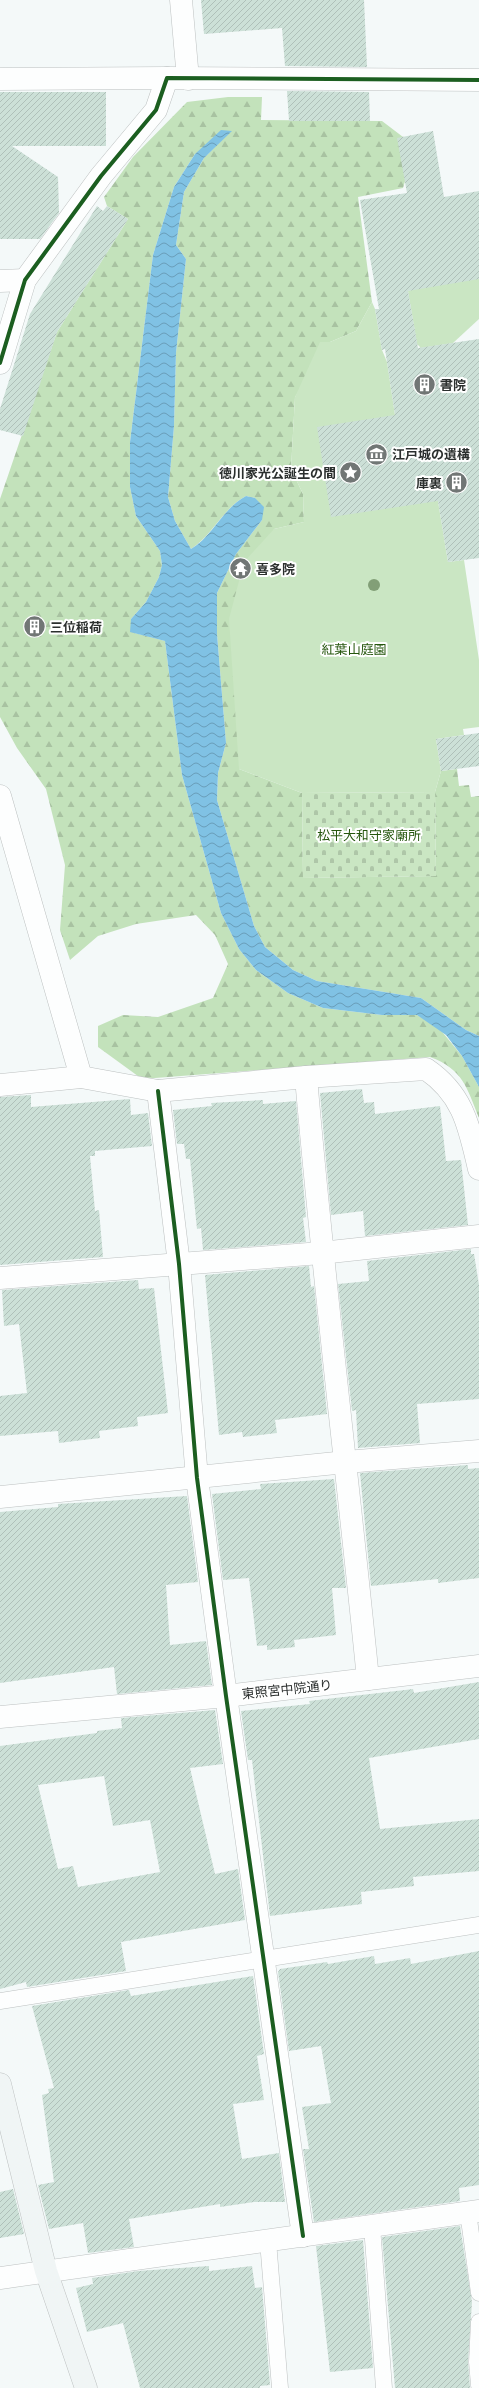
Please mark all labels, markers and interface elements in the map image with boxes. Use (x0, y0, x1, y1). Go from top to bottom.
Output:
building icon: 書院 (412, 372, 438, 398)
place label: 書院 (440, 377, 466, 393)
museum icon: 江戸城の遺構 (364, 441, 390, 467)
place label: 江戸城の遺構 (392, 446, 470, 462)
place icon: 徳川家光公誕生の間 (338, 460, 364, 486)
place label: 徳川家光公誕生の間 (219, 465, 336, 481)
building icon: 庫裏 (444, 470, 470, 496)
place label: 庫裏 (416, 475, 442, 491)
temple icon: 喜多院 (227, 556, 253, 582)
place label: 喜多院 (256, 561, 295, 577)
building icon: 三位稲荷 (21, 614, 47, 640)
place label: 三位稲荷 (50, 619, 102, 635)
park label: 紅葉山庭園 (321, 641, 387, 657)
park label: 松平大和守家廟所 (317, 827, 421, 843)
street label: 東照宮中院通り (241, 1676, 333, 1702)

